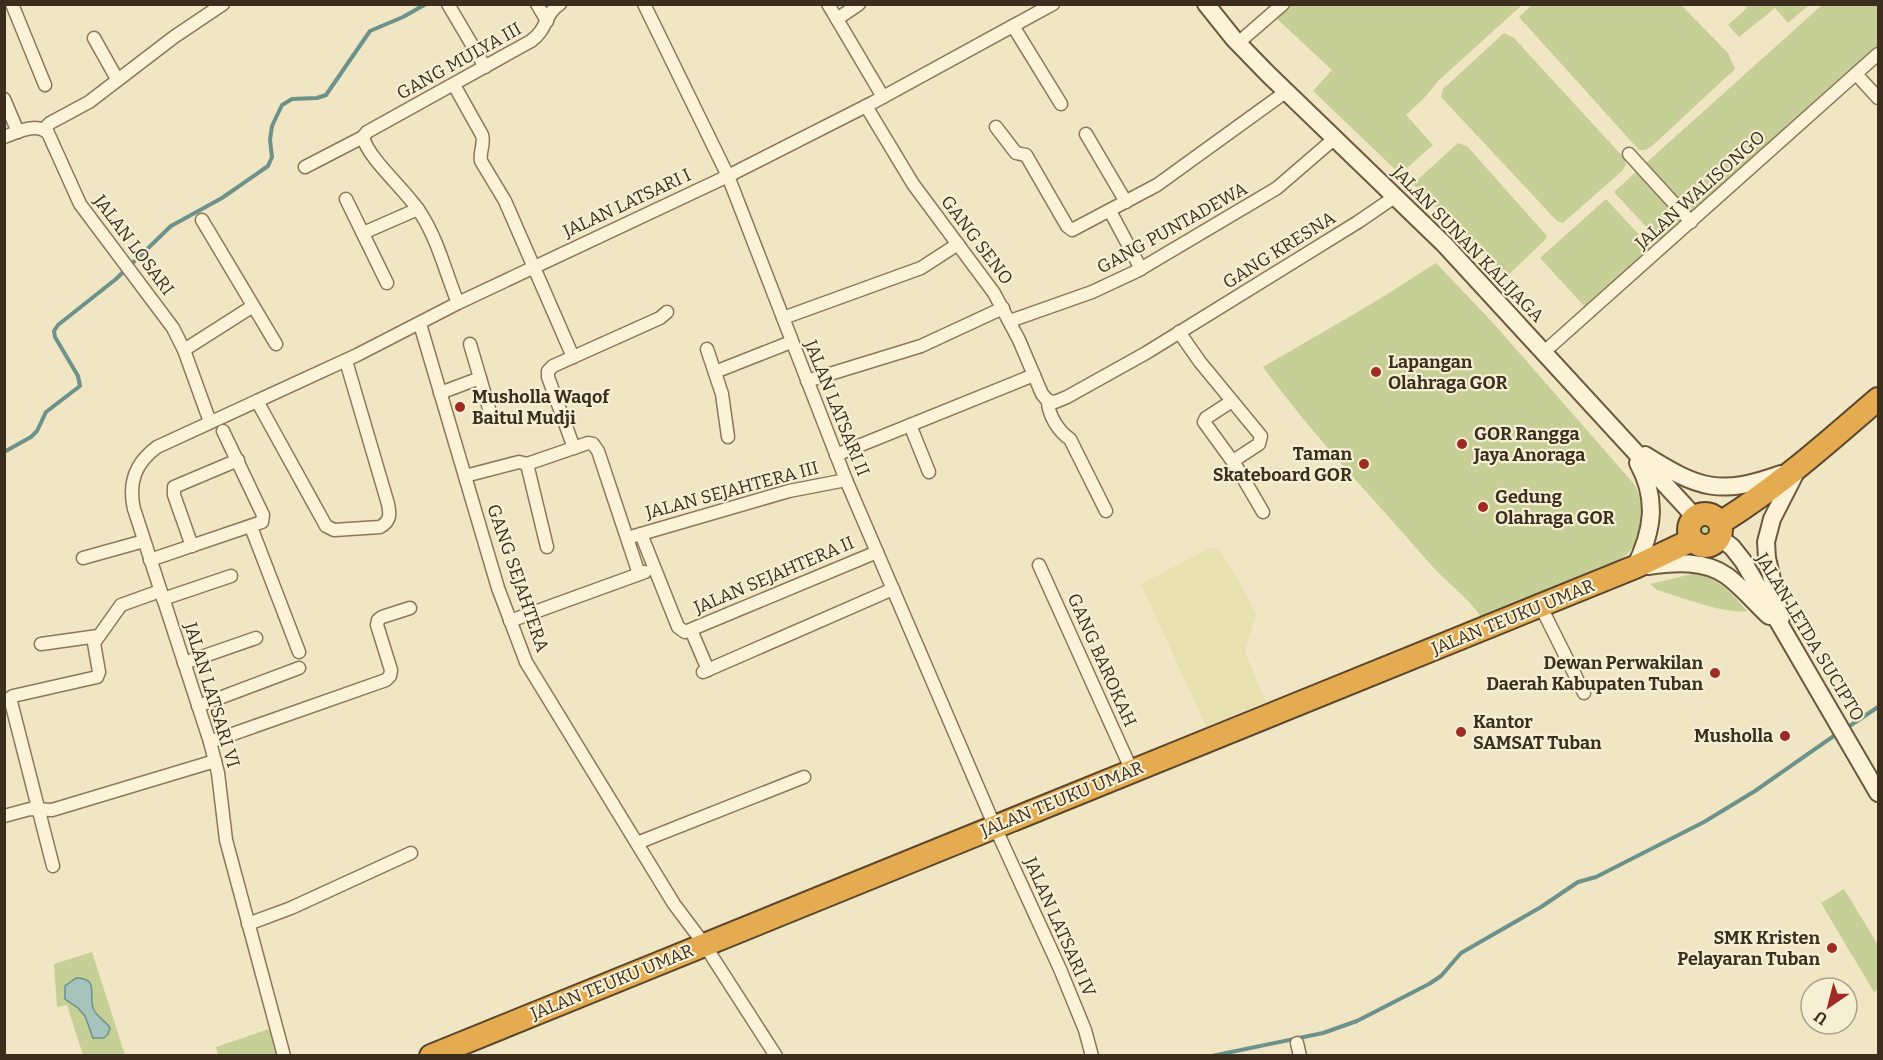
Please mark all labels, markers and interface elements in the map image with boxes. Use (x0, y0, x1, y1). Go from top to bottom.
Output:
street label: GANG MULYA III (393, 18, 525, 104)
street label: JALAN WALISONGO (1630, 126, 1769, 255)
street label: JALAN SUNAN KALIJAGA (1387, 160, 1549, 327)
street label: JALAN LATSARI I (559, 164, 694, 243)
street label: GANG PUNTADEWA (1093, 177, 1251, 278)
street label: JALAN LOSARI (89, 190, 179, 300)
street label: GANG SENO (936, 191, 1018, 289)
street label: GANG KRESNA (1219, 206, 1340, 293)
street label: JALAN LATSARI II (799, 336, 874, 479)
place label: Lapangan Olahraga GOR (1388, 351, 1508, 394)
marker: Lapangan Olahraga GOR (1369, 365, 1383, 379)
place label: Musholla Waqof Baitul Mudji (472, 386, 610, 429)
marker: Musholla Waqof Baitul Mudji (453, 400, 467, 414)
place label: GOR Rangga Jaya Anoraga (1473, 423, 1585, 466)
marker: GOR Rangga Jaya Anoraga (1455, 437, 1469, 451)
place label: Taman Skateboard GOR (1213, 443, 1352, 486)
street label: JALAN SEJAHTERA III (642, 456, 821, 524)
marker: Taman Skateboard GOR (1357, 457, 1371, 471)
place label: Gedung Olahraga GOR (1495, 486, 1615, 529)
marker: Gedung Olahraga GOR (1476, 500, 1490, 514)
street label: GANG SEJAHTERA (482, 501, 554, 655)
street label: JALAN SEJAHTERA II (690, 531, 857, 619)
street label: JALAN LETDA SUCIPTO (1751, 548, 1869, 725)
street label: JALAN TEUKU UMAR (1428, 574, 1598, 660)
street label: GANG BAROKAH (1063, 590, 1141, 730)
street label: JALAN LATSARI VI (179, 619, 245, 770)
place label: Dewan Perwakilan Daerah Kabupaten Tuban (1486, 652, 1703, 695)
marker: Dewan Perwakilan Daerah Kabupaten Tuban (1708, 666, 1722, 680)
place label: Kantor SAMSAT Tuban (1473, 711, 1602, 754)
marker: Kantor SAMSAT Tuban (1454, 725, 1468, 739)
place label: Musholla (1694, 725, 1773, 747)
marker: Musholla (1778, 729, 1792, 743)
street label: JALAN TEUKU UMAR (977, 756, 1147, 842)
street label: JALAN LATSARI IV (1019, 853, 1101, 1001)
place label: SMK Kristen Pelayaran Tuban (1677, 927, 1820, 970)
street label: JALAN TEUKU UMAR (527, 939, 697, 1025)
marker: SMK Kristen Pelayaran Tuban (1825, 941, 1839, 955)
north arrow (1799, 976, 1859, 1036)
text: U (1810, 1007, 1831, 1029)

